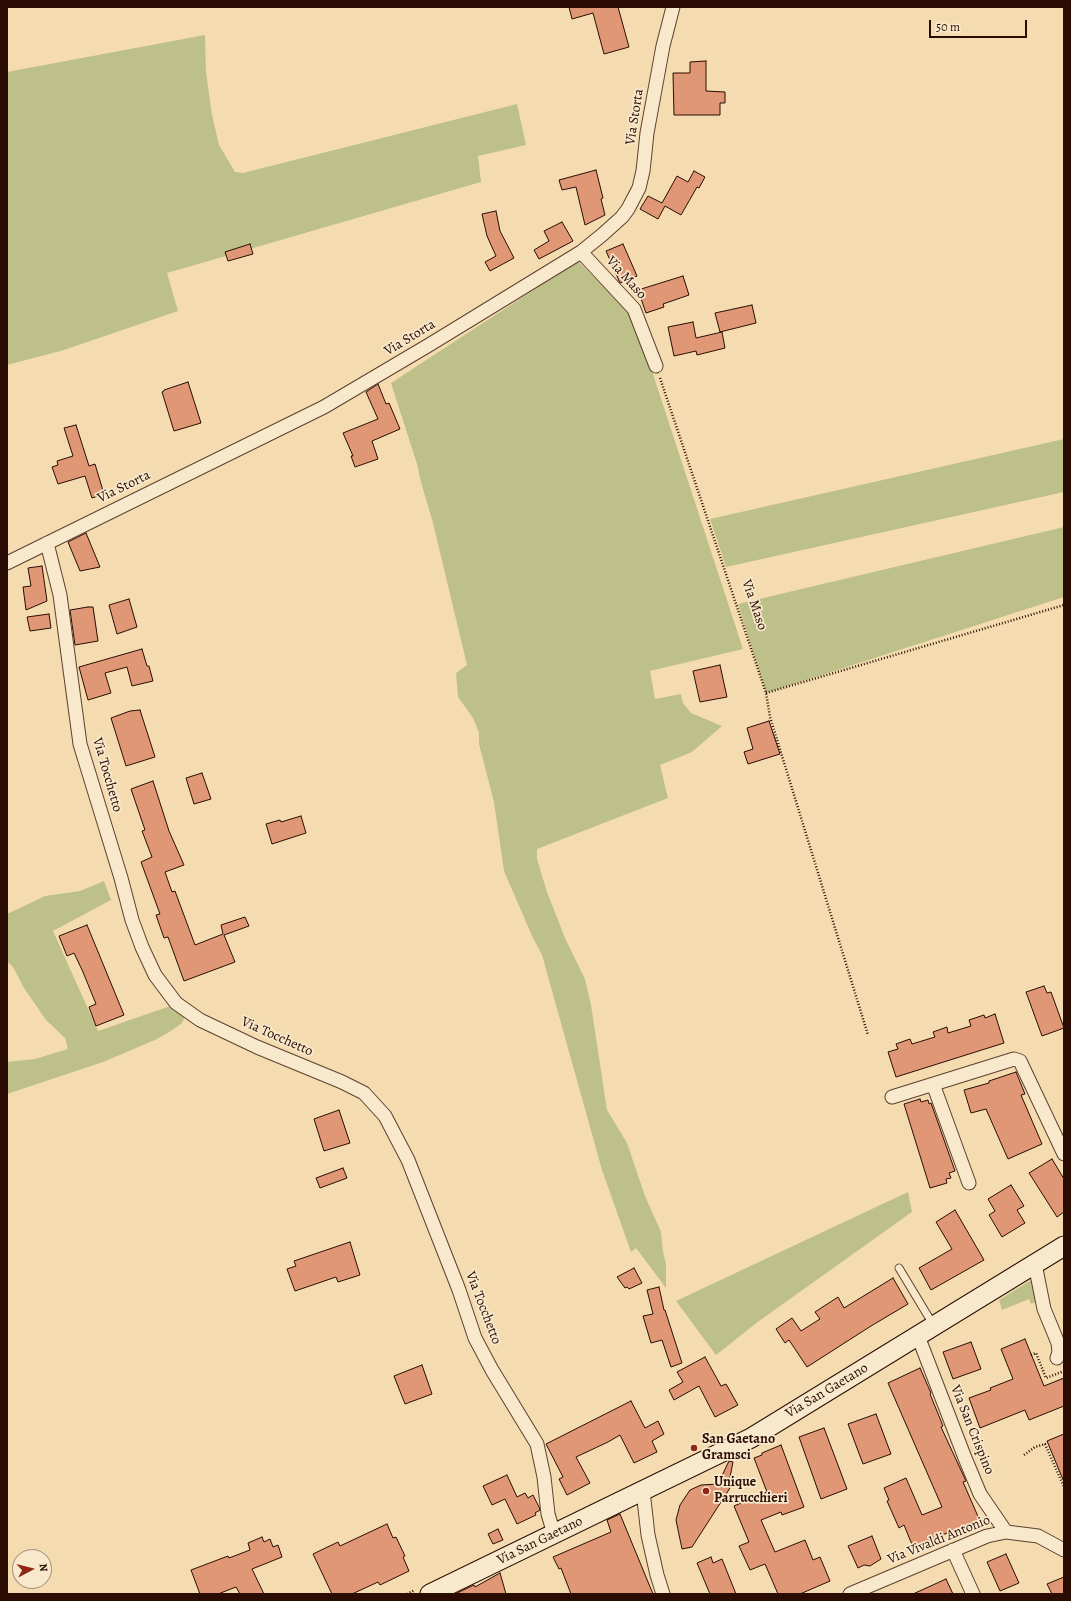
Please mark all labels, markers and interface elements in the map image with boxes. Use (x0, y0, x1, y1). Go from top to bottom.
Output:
scale bar (931, 12, 1029, 38)
text: 50 m (936, 19, 960, 35)
street label: Via Storta (622, 88, 648, 146)
street label: Via Maso (602, 253, 650, 303)
street label: Via Storta (381, 316, 439, 360)
street label: Via Storta (95, 467, 153, 507)
street label: Via Maso (738, 578, 770, 632)
street label: Via Tocchetto (88, 736, 126, 814)
street label: Via Tocchetto (239, 1014, 315, 1060)
street label: Via Tocchetto (461, 1269, 505, 1347)
street label: Via San Gaetano (783, 1360, 871, 1422)
street label: Via San Crispino (946, 1383, 998, 1477)
place label: San Gaetano Gramsci (702, 1432, 775, 1464)
marker: San Gaetano Gramsci (689, 1443, 699, 1453)
place label: Unique Parrucchieri (714, 1475, 787, 1508)
marker: Unique Parrucchieri (701, 1486, 711, 1496)
street label: Via Vivaldi Antonio (885, 1512, 993, 1568)
street label: Via San Gaetano (494, 1513, 586, 1569)
north arrow (12, 1549, 52, 1589)
text: N (35, 1563, 51, 1572)

